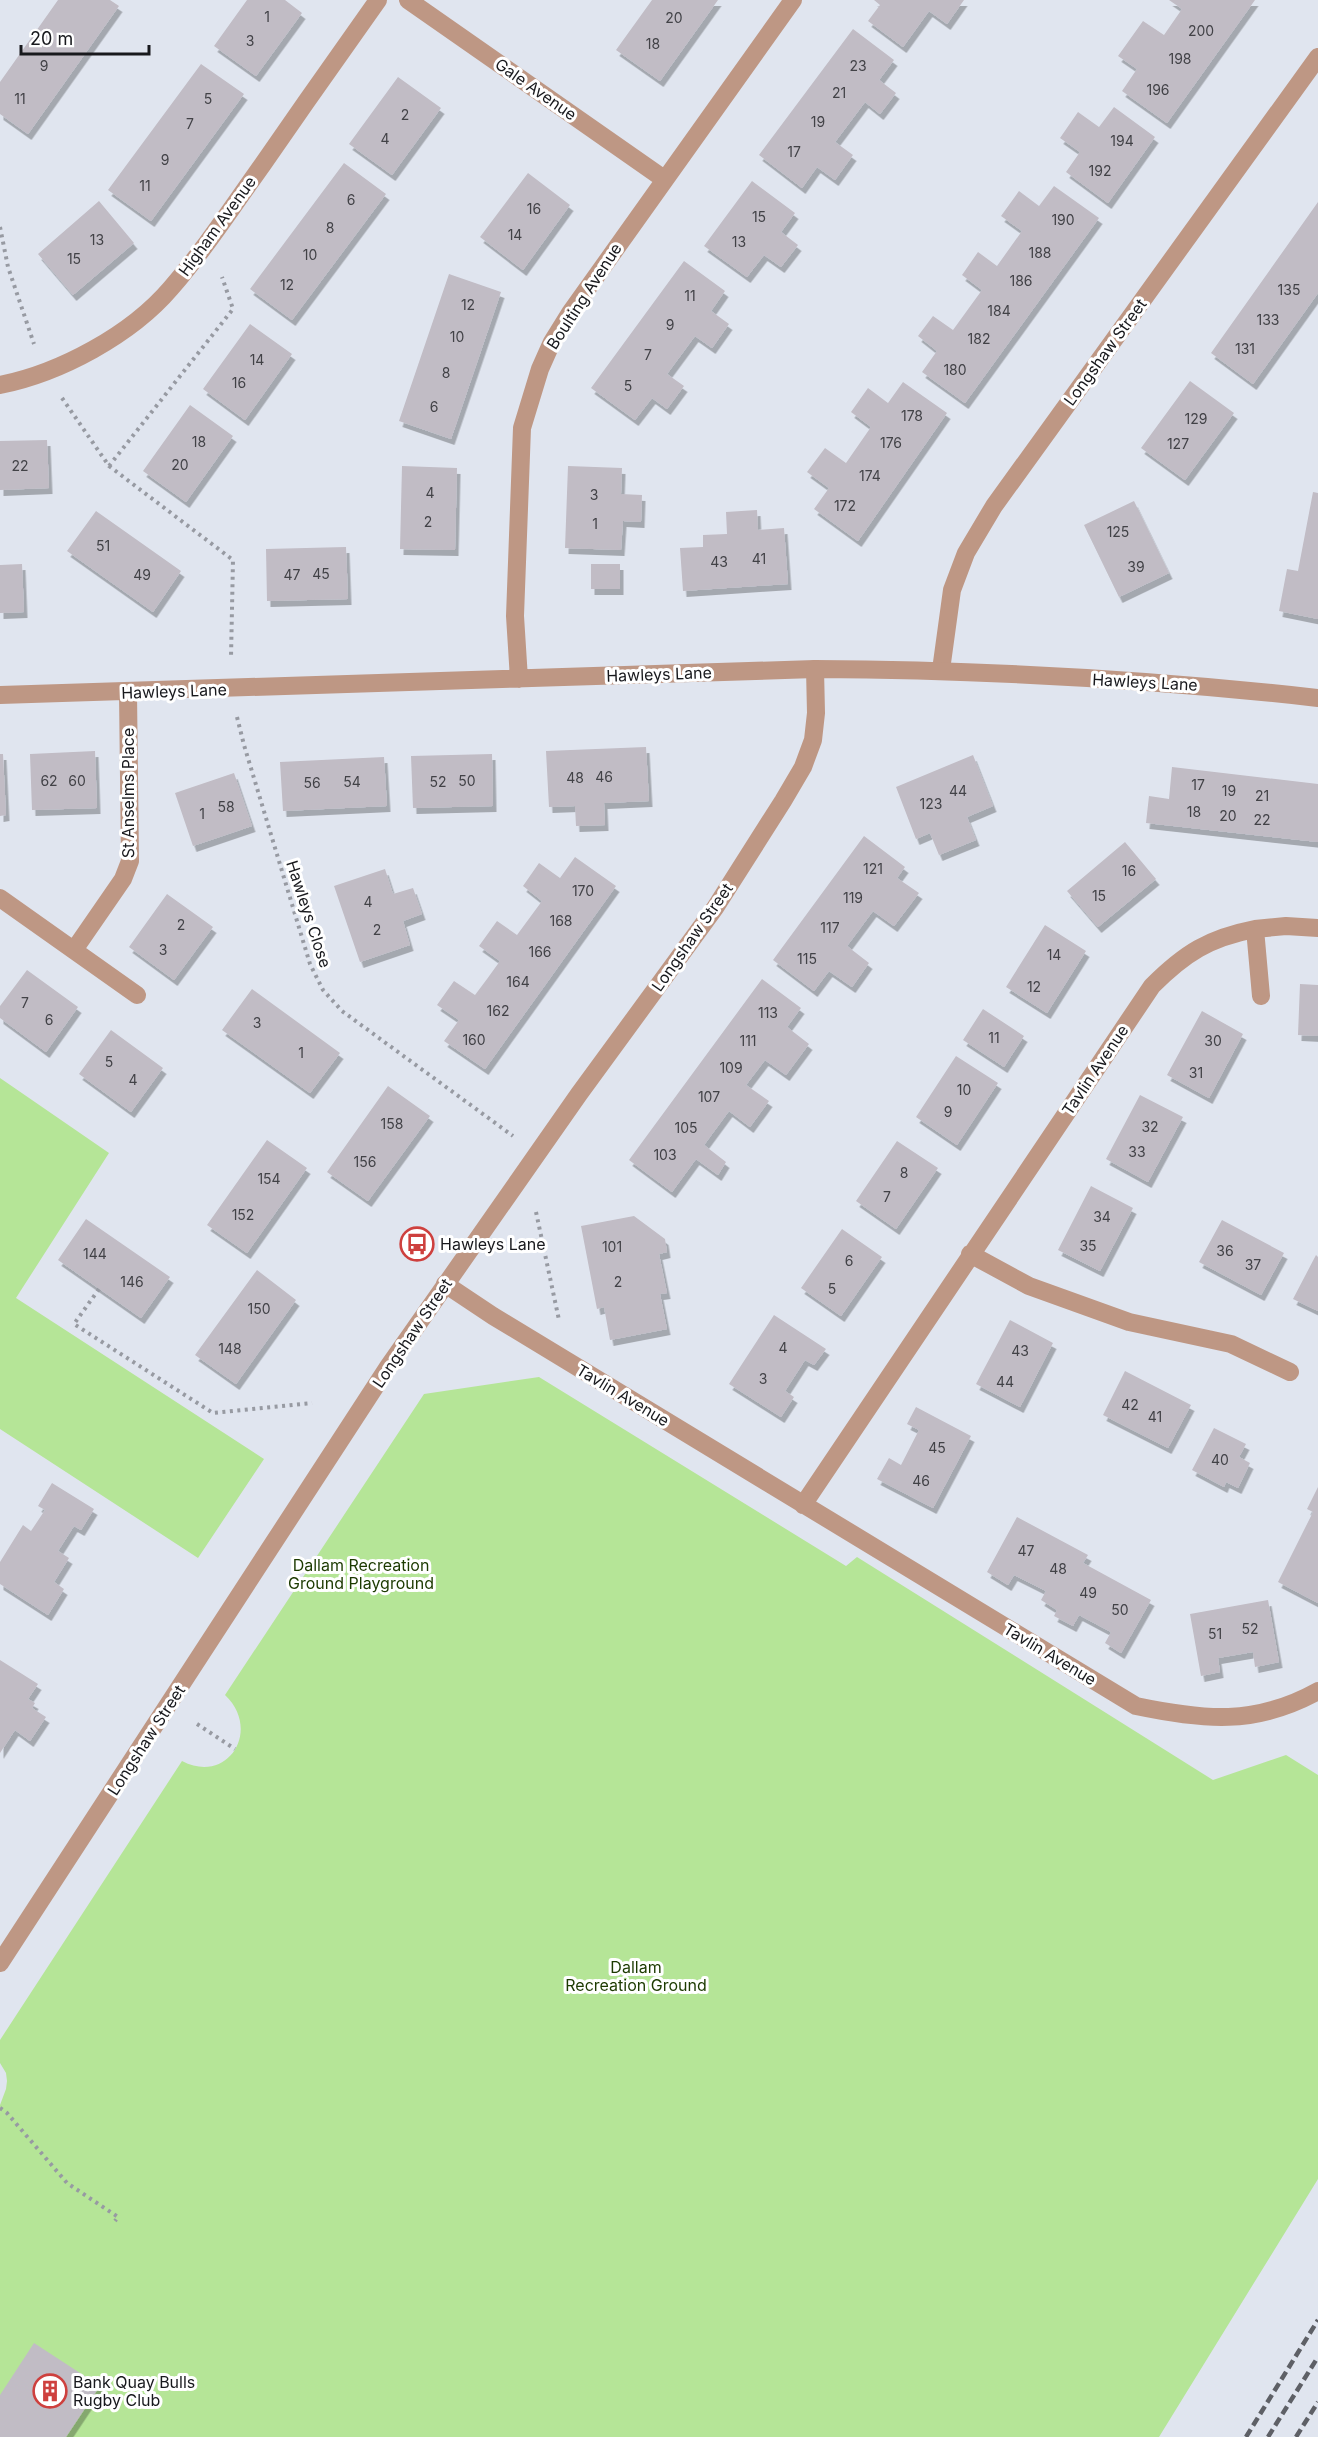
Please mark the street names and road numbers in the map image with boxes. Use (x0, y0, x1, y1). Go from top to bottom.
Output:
street label: Gale Avenue (491, 54, 581, 124)
street label: Higham Avenue (174, 172, 260, 280)
street label: Boulting Avenue (542, 239, 626, 353)
street label: Longshaw Street (1059, 295, 1151, 409)
street label: Hawleys Lane (606, 662, 712, 686)
street label: Hawleys Lane (1092, 669, 1198, 695)
street label: Hawleys Lane (121, 679, 227, 703)
street label: St Anselms Place (118, 728, 138, 858)
street label: Hawleys Close (282, 858, 336, 970)
street label: Longshaw Street (647, 879, 737, 995)
street label: Tavlin Avenue (1057, 1021, 1133, 1119)
street label: Longshaw Street (368, 1275, 456, 1391)
street label: Tavlin Avenue (573, 1359, 673, 1431)
street label: Tavlin Avenue (1000, 1618, 1100, 1690)
street label: Longshaw Street (103, 1681, 189, 1799)

